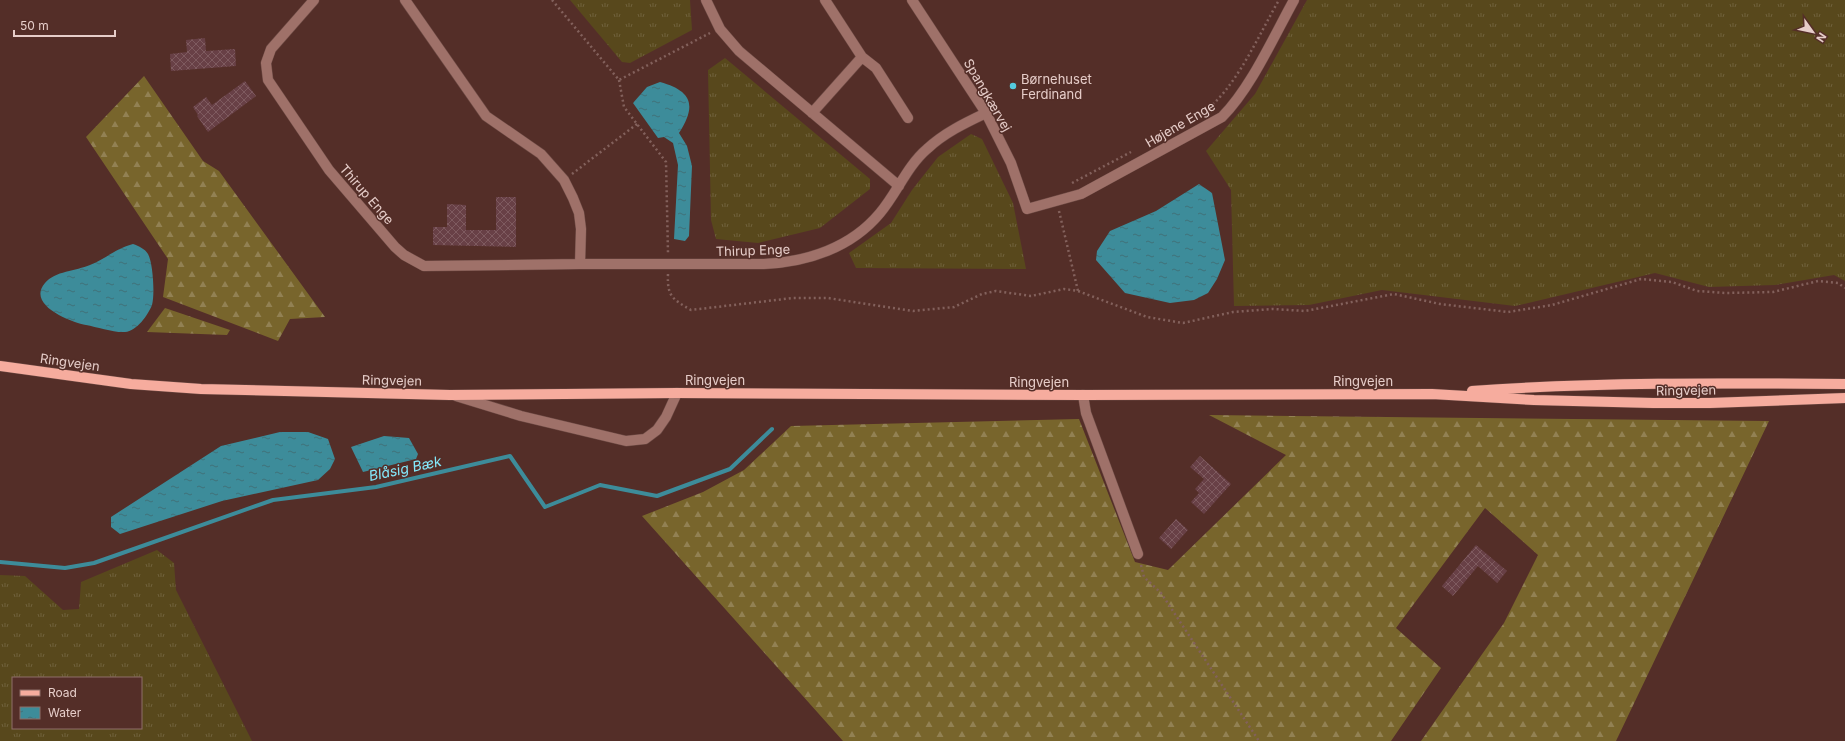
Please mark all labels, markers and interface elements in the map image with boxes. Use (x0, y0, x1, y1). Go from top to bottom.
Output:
scale bar (14, 12, 115, 38)
north arrow (1793, 12, 1833, 52)
text: 50 m (20, 18, 49, 33)
text: N (1813, 30, 1830, 45)
street label: Spangkærvej (961, 56, 1015, 134)
place label: Børnehuset Ferdinand (1021, 71, 1092, 102)
marker: Børnehuset Ferdinand (1008, 81, 1018, 91)
street label: Højene Enge (1142, 98, 1218, 150)
street label: Thirup Enge (337, 161, 397, 227)
street label: Thirup Enge (716, 241, 790, 259)
street label: Ringvejen (39, 350, 101, 374)
street label: Ringvejen (362, 371, 422, 389)
street label: Ringvejen (685, 372, 745, 388)
street label: Ringvejen (1333, 373, 1393, 389)
street label: Ringvejen (1009, 374, 1069, 390)
street label: Ringvejen (1656, 381, 1716, 399)
water label: Blåsig Bæk (367, 452, 443, 484)
legend (12, 677, 142, 729)
text: Road (48, 685, 77, 700)
text: Water (48, 705, 82, 720)

